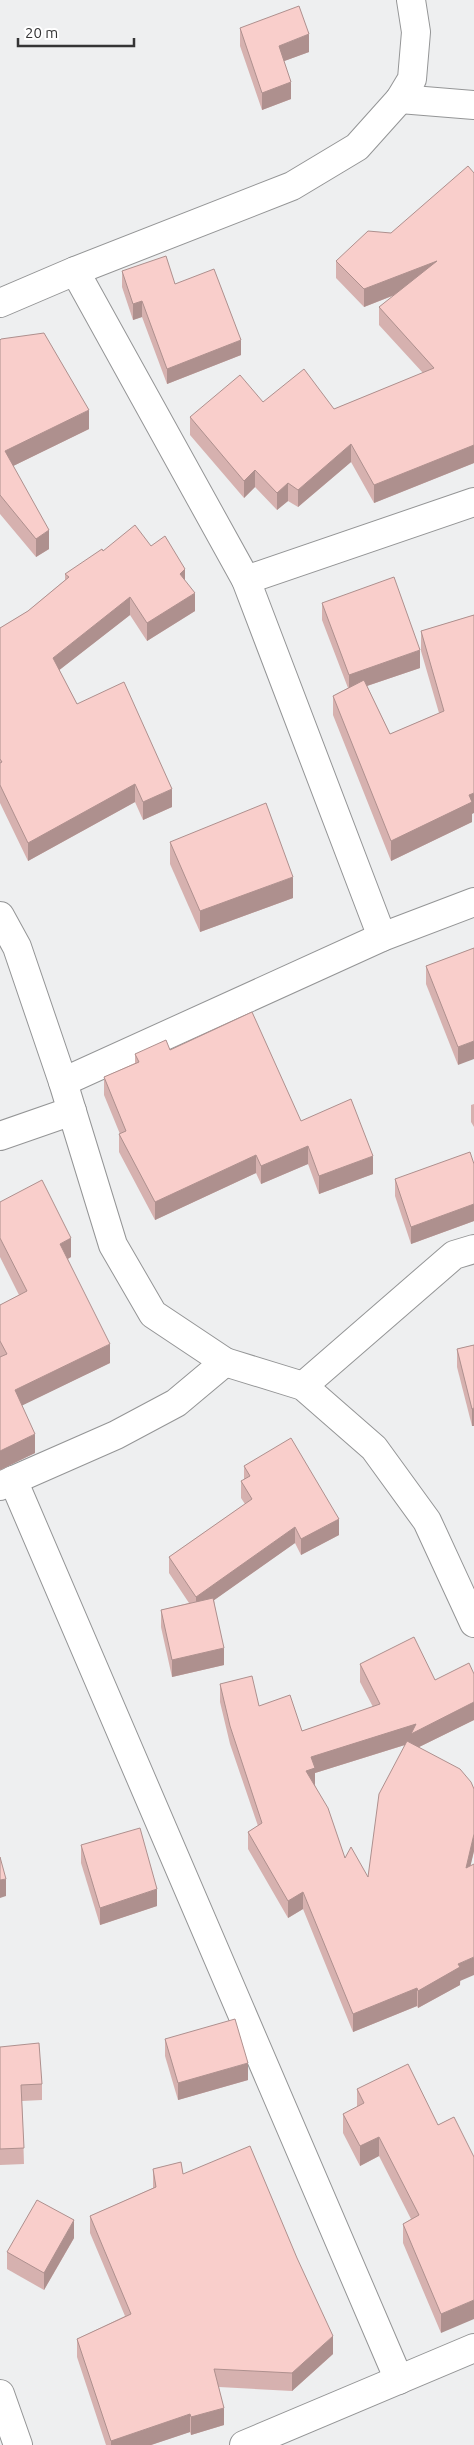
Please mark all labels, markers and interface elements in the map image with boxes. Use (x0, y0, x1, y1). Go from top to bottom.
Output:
scale bar (18, 15, 134, 47)
text: 20 m (25, 24, 58, 41)

